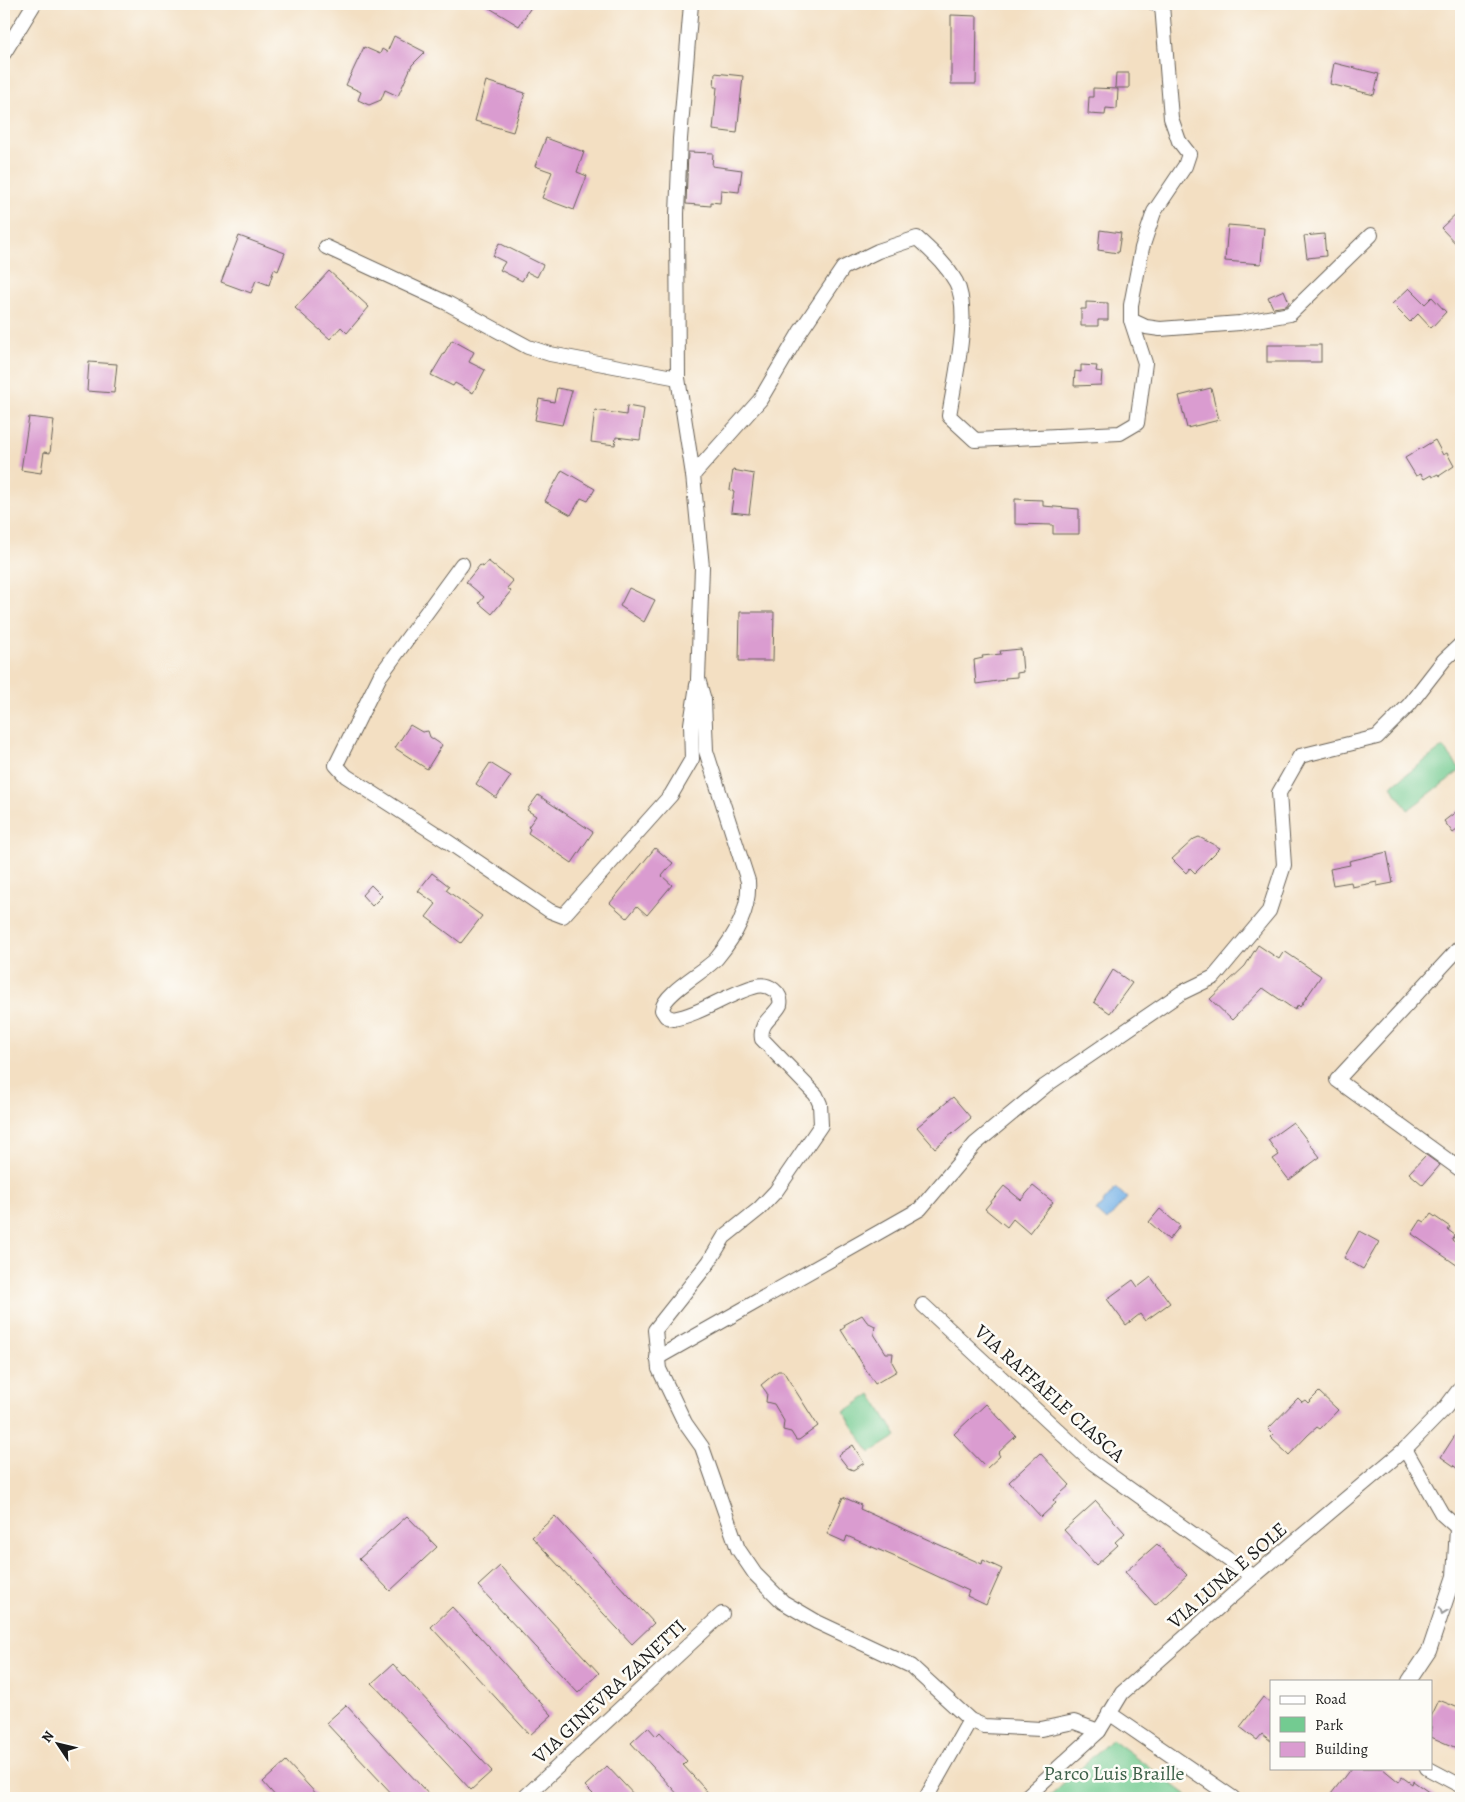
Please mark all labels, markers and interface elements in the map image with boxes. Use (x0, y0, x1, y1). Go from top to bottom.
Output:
street label: VIA RAFFAELE CIASCA (968, 1318, 1131, 1468)
street label: VIA LUNA E SOLE (1161, 1516, 1293, 1636)
one-way arrow (1438, 1606, 1448, 1614)
street label: VIA GINEVRA ZANETTI (526, 1613, 692, 1770)
legend (1270, 1680, 1432, 1770)
text: Road (1315, 1689, 1347, 1709)
text: Park (1315, 1715, 1344, 1735)
north arrow (32, 1720, 82, 1770)
text: N (37, 1727, 58, 1746)
text: Building (1315, 1739, 1368, 1759)
park label: Parco Luis Braille (1044, 1760, 1185, 1787)

